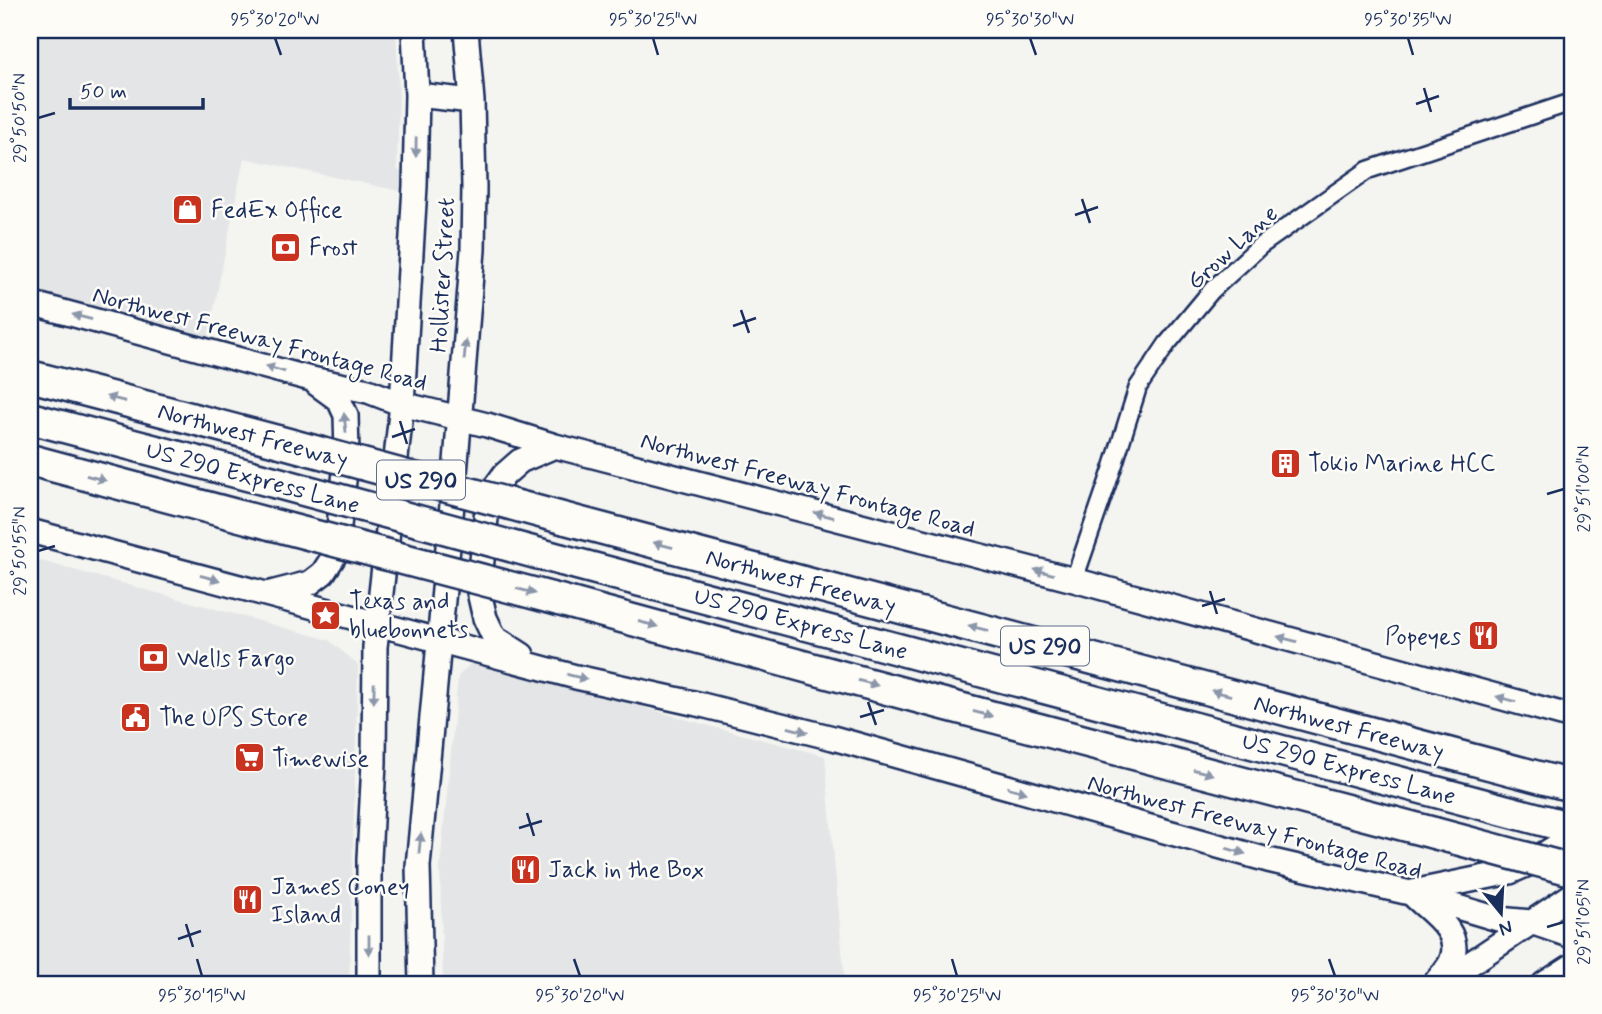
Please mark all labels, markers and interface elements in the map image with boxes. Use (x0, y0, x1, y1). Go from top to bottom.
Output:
text: 95°30'20"W (231, 8, 319, 32)
text: 95°30'25"W (609, 8, 697, 32)
text: 95°30'30"W (986, 8, 1074, 32)
text: 95°30'35"W (1364, 8, 1452, 32)
scale bar (70, 66, 203, 110)
text: 29°50'50"N (8, 73, 32, 163)
text: 50 m (80, 78, 127, 106)
one-way arrow (410, 136, 421, 158)
shop icon: FedEx Office (171, 192, 205, 226)
place label: FedEx Office (211, 195, 343, 226)
street label: Hollister Street (424, 197, 463, 353)
street label: Grow Lane (1181, 199, 1285, 297)
bank icon: Frost (269, 230, 303, 264)
place label: Frost (309, 233, 358, 264)
street label: Northwest Freeway Frontage Road (88, 280, 430, 401)
one-way arrow (71, 311, 93, 322)
one-way arrow (460, 339, 471, 361)
one-way arrow (264, 363, 286, 374)
one-way arrow (105, 393, 127, 404)
street label: Northwest Freeway (154, 396, 351, 477)
one-way arrow (340, 412, 351, 434)
street label: Northwest Freeway Frontage Road (636, 426, 978, 547)
street label: US 290 Express Lane (142, 435, 363, 522)
building icon: Tokio Marine HCC (1268, 446, 1302, 480)
text: 29°51'00"N (1572, 446, 1596, 532)
place label: Tokio Marine HCC (1308, 449, 1495, 480)
road number: US 290 (377, 460, 465, 500)
one-way arrow (86, 473, 107, 483)
text: 29°50'55"N (8, 506, 32, 596)
one-way arrow (813, 509, 834, 519)
one-way arrow (652, 539, 673, 549)
street label: Northwest Freeway (702, 542, 899, 623)
one-way arrow (1033, 566, 1055, 577)
one-way arrow (200, 574, 221, 584)
street label: US 290 Express Lane (690, 581, 911, 668)
one-way arrow (515, 586, 537, 597)
place label: Texas and bluebonnets (349, 587, 469, 646)
place icon: Texas and bluebonnets (309, 598, 343, 632)
one-way arrow (637, 619, 659, 630)
restaurant icon: Popeyes (1467, 619, 1501, 653)
one-way arrow (967, 622, 989, 633)
place label: Popeyes (1385, 622, 1461, 653)
road number: US 290 (1001, 626, 1089, 666)
one-way arrow (1276, 633, 1298, 644)
bank icon: Wells Fargo (137, 641, 171, 675)
place label: Wells Fargo (177, 644, 295, 675)
one-way arrow (566, 672, 587, 682)
one-way arrow (857, 678, 879, 689)
one-way arrow (368, 682, 380, 704)
one-way arrow (1210, 687, 1232, 698)
street label: Northwest Freeway (1250, 688, 1447, 769)
one-way arrow (1496, 693, 1517, 703)
public building icon: The UPS Store (119, 700, 153, 734)
place label: The UPS Store (159, 703, 308, 734)
one-way arrow (972, 709, 994, 720)
one-way arrow (787, 725, 809, 736)
street label: US 290 Express Lane (1238, 726, 1459, 813)
supermarket icon: Timewise (232, 741, 266, 775)
place label: Timewise (272, 744, 369, 775)
one-way arrow (1192, 767, 1214, 778)
street label: Northwest Freeway Frontage Road (1083, 768, 1425, 889)
one-way arrow (1007, 785, 1028, 795)
one-way arrow (415, 831, 426, 853)
one-way arrow (1226, 846, 1248, 857)
restaurant icon: Jack in the Box (508, 852, 542, 886)
place label: Jack in the Box (548, 855, 704, 886)
place label: James Coney Island (271, 872, 410, 931)
north arrow (1466, 878, 1536, 948)
text: 29°51'05"N (1572, 879, 1596, 965)
restaurant icon: James Coney Island (231, 883, 265, 917)
text: N (1496, 914, 1516, 942)
one-way arrow (363, 934, 375, 956)
text: 95°30'15"W (158, 984, 246, 1008)
text: 95°30'20"W (536, 984, 624, 1008)
text: 95°30'25"W (913, 984, 1001, 1008)
text: 95°30'30"W (1291, 984, 1379, 1008)

